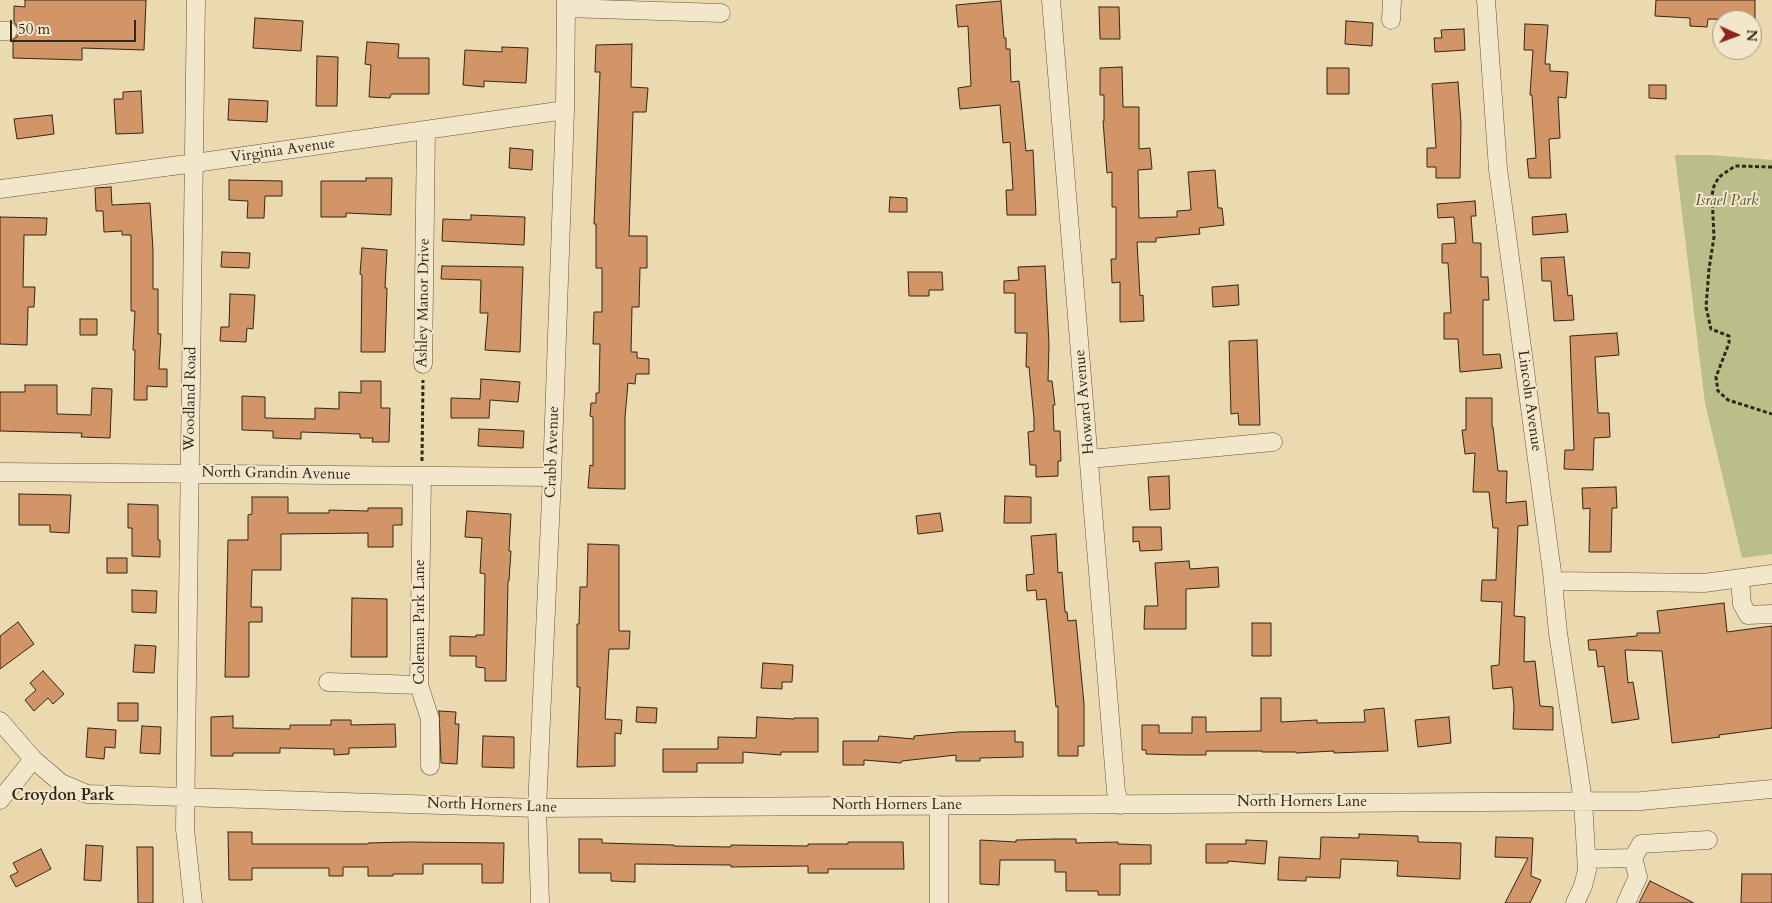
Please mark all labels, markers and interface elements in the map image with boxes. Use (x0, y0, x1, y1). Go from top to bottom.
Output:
scale bar (12, 10, 139, 42)
north arrow (1712, 10, 1762, 60)
text: 50 m (18, 19, 50, 39)
text: N (1742, 29, 1761, 42)
street label: Virginia Avenue (230, 135, 336, 167)
park label: Israel Park (1695, 193, 1759, 211)
street label: Ashley Manor Drive (414, 238, 434, 368)
street label: Woodland Road (181, 347, 201, 451)
street label: Howard Avenue (1071, 349, 1099, 455)
street label: Lincoln Avenue (1513, 349, 1545, 453)
street label: Crabb Avenue (542, 406, 564, 498)
street label: North Grandin Avenue (201, 464, 351, 484)
street label: Coleman Park Lane (412, 559, 430, 685)
district label: Croydon Park (12, 786, 114, 806)
street label: North Horners Lane (1237, 794, 1367, 812)
street label: North Horners Lane (427, 795, 557, 817)
street label: North Horners Lane (832, 797, 962, 815)

